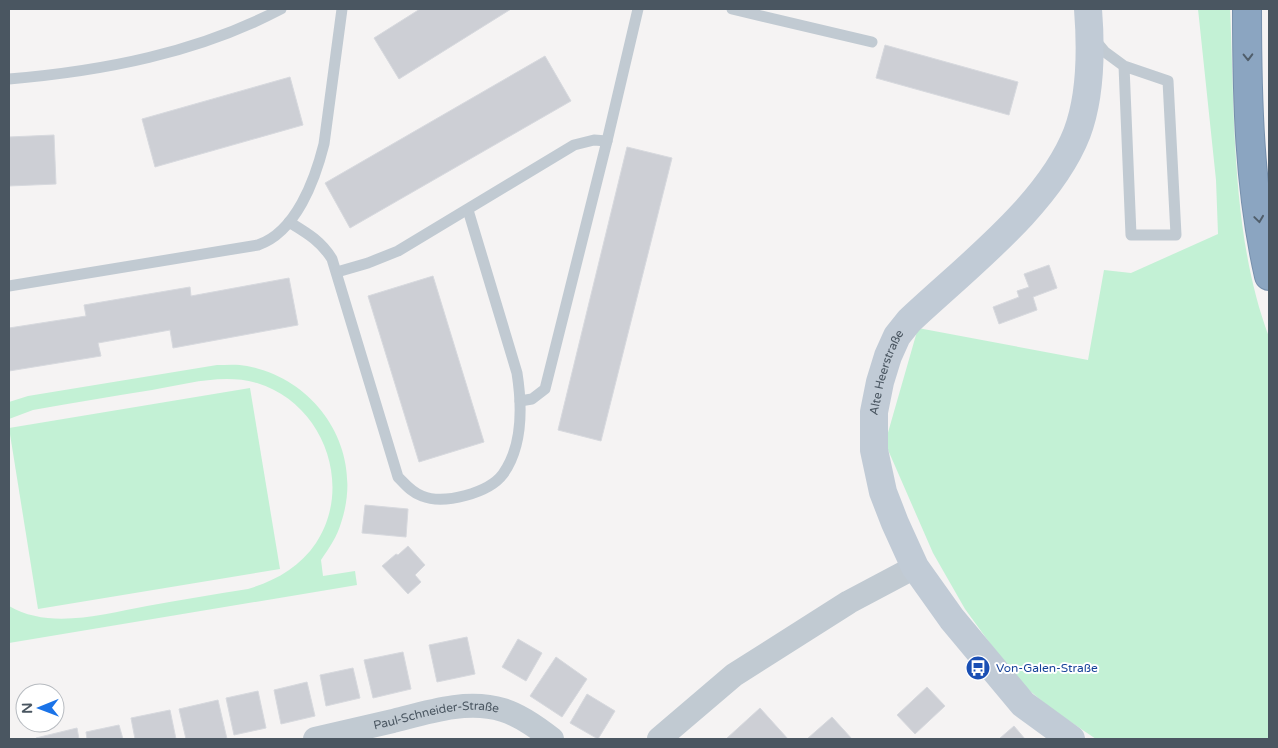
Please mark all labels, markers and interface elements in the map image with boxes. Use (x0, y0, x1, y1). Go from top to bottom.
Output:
one-way arrow (1242, 54, 1253, 62)
one-way arrow (1253, 215, 1263, 224)
street label: Alte Heerstraße (867, 326, 907, 416)
bus stop icon: Von-Galen-Straße (965, 655, 991, 681)
place label: Von-Galen-Straße (996, 661, 1098, 675)
north arrow (15, 683, 65, 733)
street label: Paul-Schneider-Straße (372, 699, 501, 732)
text: N (19, 702, 36, 714)

